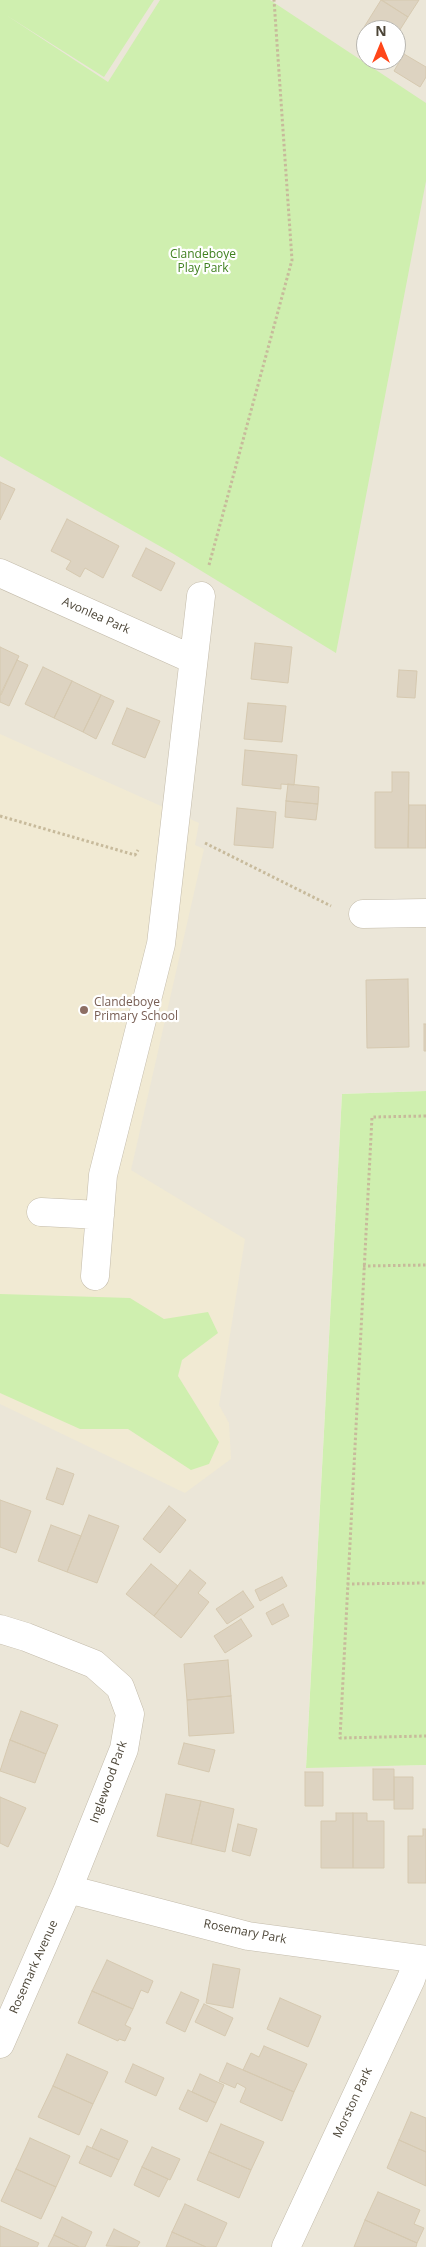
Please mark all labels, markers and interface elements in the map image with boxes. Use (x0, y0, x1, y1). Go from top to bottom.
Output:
north arrow (356, 20, 406, 70)
text: N (375, 21, 387, 40)
park label: Clandeboye Play Park (170, 248, 236, 276)
street label: Avonlea Park (60, 595, 132, 637)
place label: Clandeboye Primary School (94, 996, 178, 1024)
marker: Clandeboye Primary School (78, 1004, 90, 1016)
street label: Inglewood Park (87, 1739, 131, 1825)
street label: Rosemary Park (202, 1917, 288, 1947)
street label: Rosemark Avenue (7, 1918, 61, 2016)
street label: Morston Park (330, 2066, 376, 2140)

